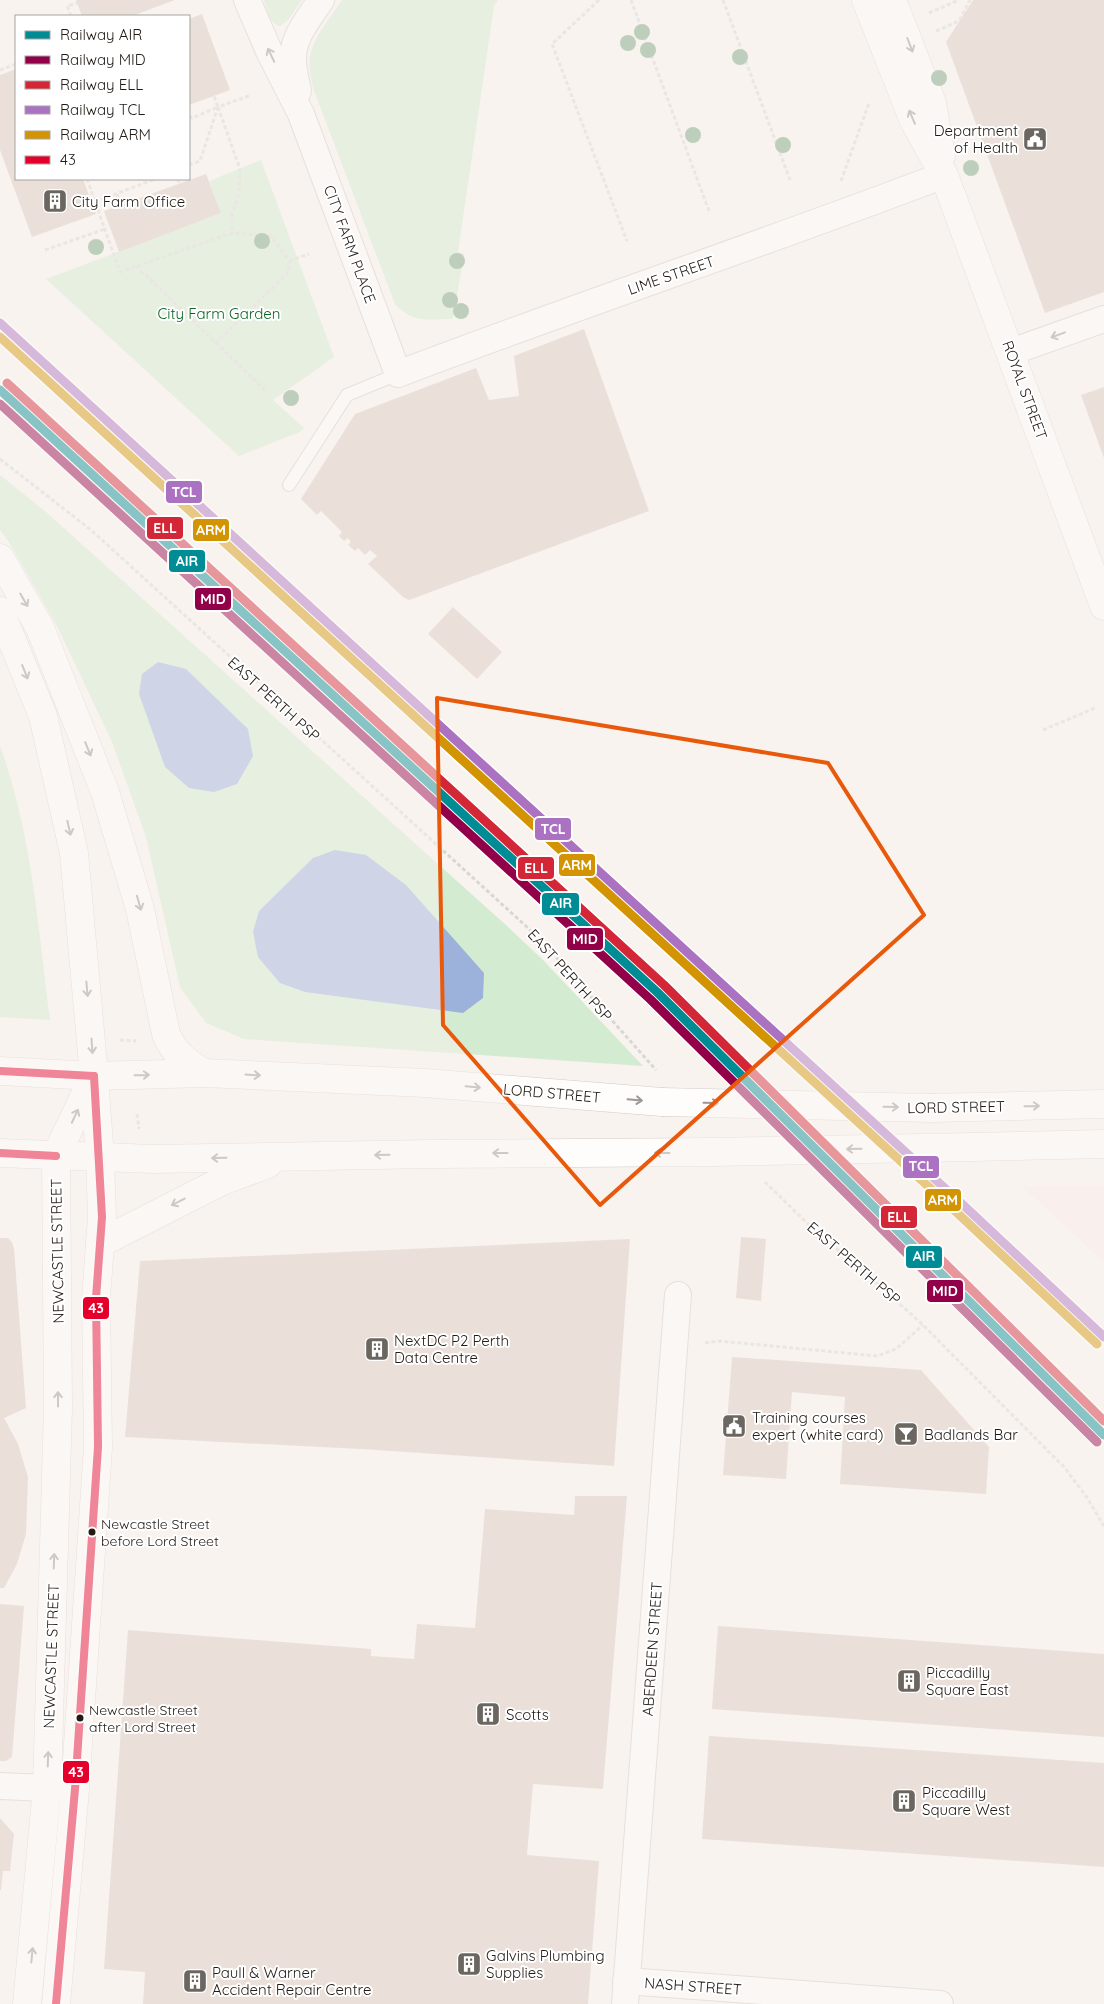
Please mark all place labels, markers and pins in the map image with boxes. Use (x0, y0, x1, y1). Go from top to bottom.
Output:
place label: Department of Health (934, 121, 1018, 157)
public building icon: Department of Health (1022, 126, 1048, 152)
building icon: City Farm Office (42, 188, 68, 214)
place label: City Farm Office (72, 192, 185, 211)
place label: NextDC P2 Perth Data Centre (394, 1331, 509, 1367)
building icon: NextDC P2 Perth Data Centre (364, 1336, 390, 1362)
place label: Training courses expert (white card) (752, 1408, 883, 1444)
public building icon: Training courses expert (white card) (721, 1413, 747, 1439)
bar icon: Badlands Bar (893, 1421, 919, 1447)
place label: Badlands Bar (924, 1425, 1018, 1444)
place label: Newcastle Street before Lord Street (101, 1515, 219, 1550)
marker: Newcastle Street before Lord Street (87, 1527, 97, 1537)
place label: Piccadilly Square East (926, 1663, 1009, 1699)
building icon: Piccadilly Square East (896, 1668, 922, 1694)
place label: Newcastle Street after Lord Street (89, 1701, 198, 1736)
building icon: Scotts (475, 1701, 501, 1727)
place label: Scotts (506, 1705, 549, 1724)
marker: Newcastle Street after Lord Street (75, 1713, 85, 1723)
place label: Piccadilly Square West (922, 1783, 1010, 1819)
building icon: Piccadilly Square West (891, 1788, 917, 1814)
place label: Galvins Plumbing Supplies (486, 1946, 605, 1982)
building icon: Galvins Plumbing Supplies (456, 1951, 482, 1977)
place label: Paull & Warner Accident Repair Centre (212, 1963, 372, 1999)
building icon: Paull & Warner Accident Repair Centre (182, 1968, 208, 1994)

